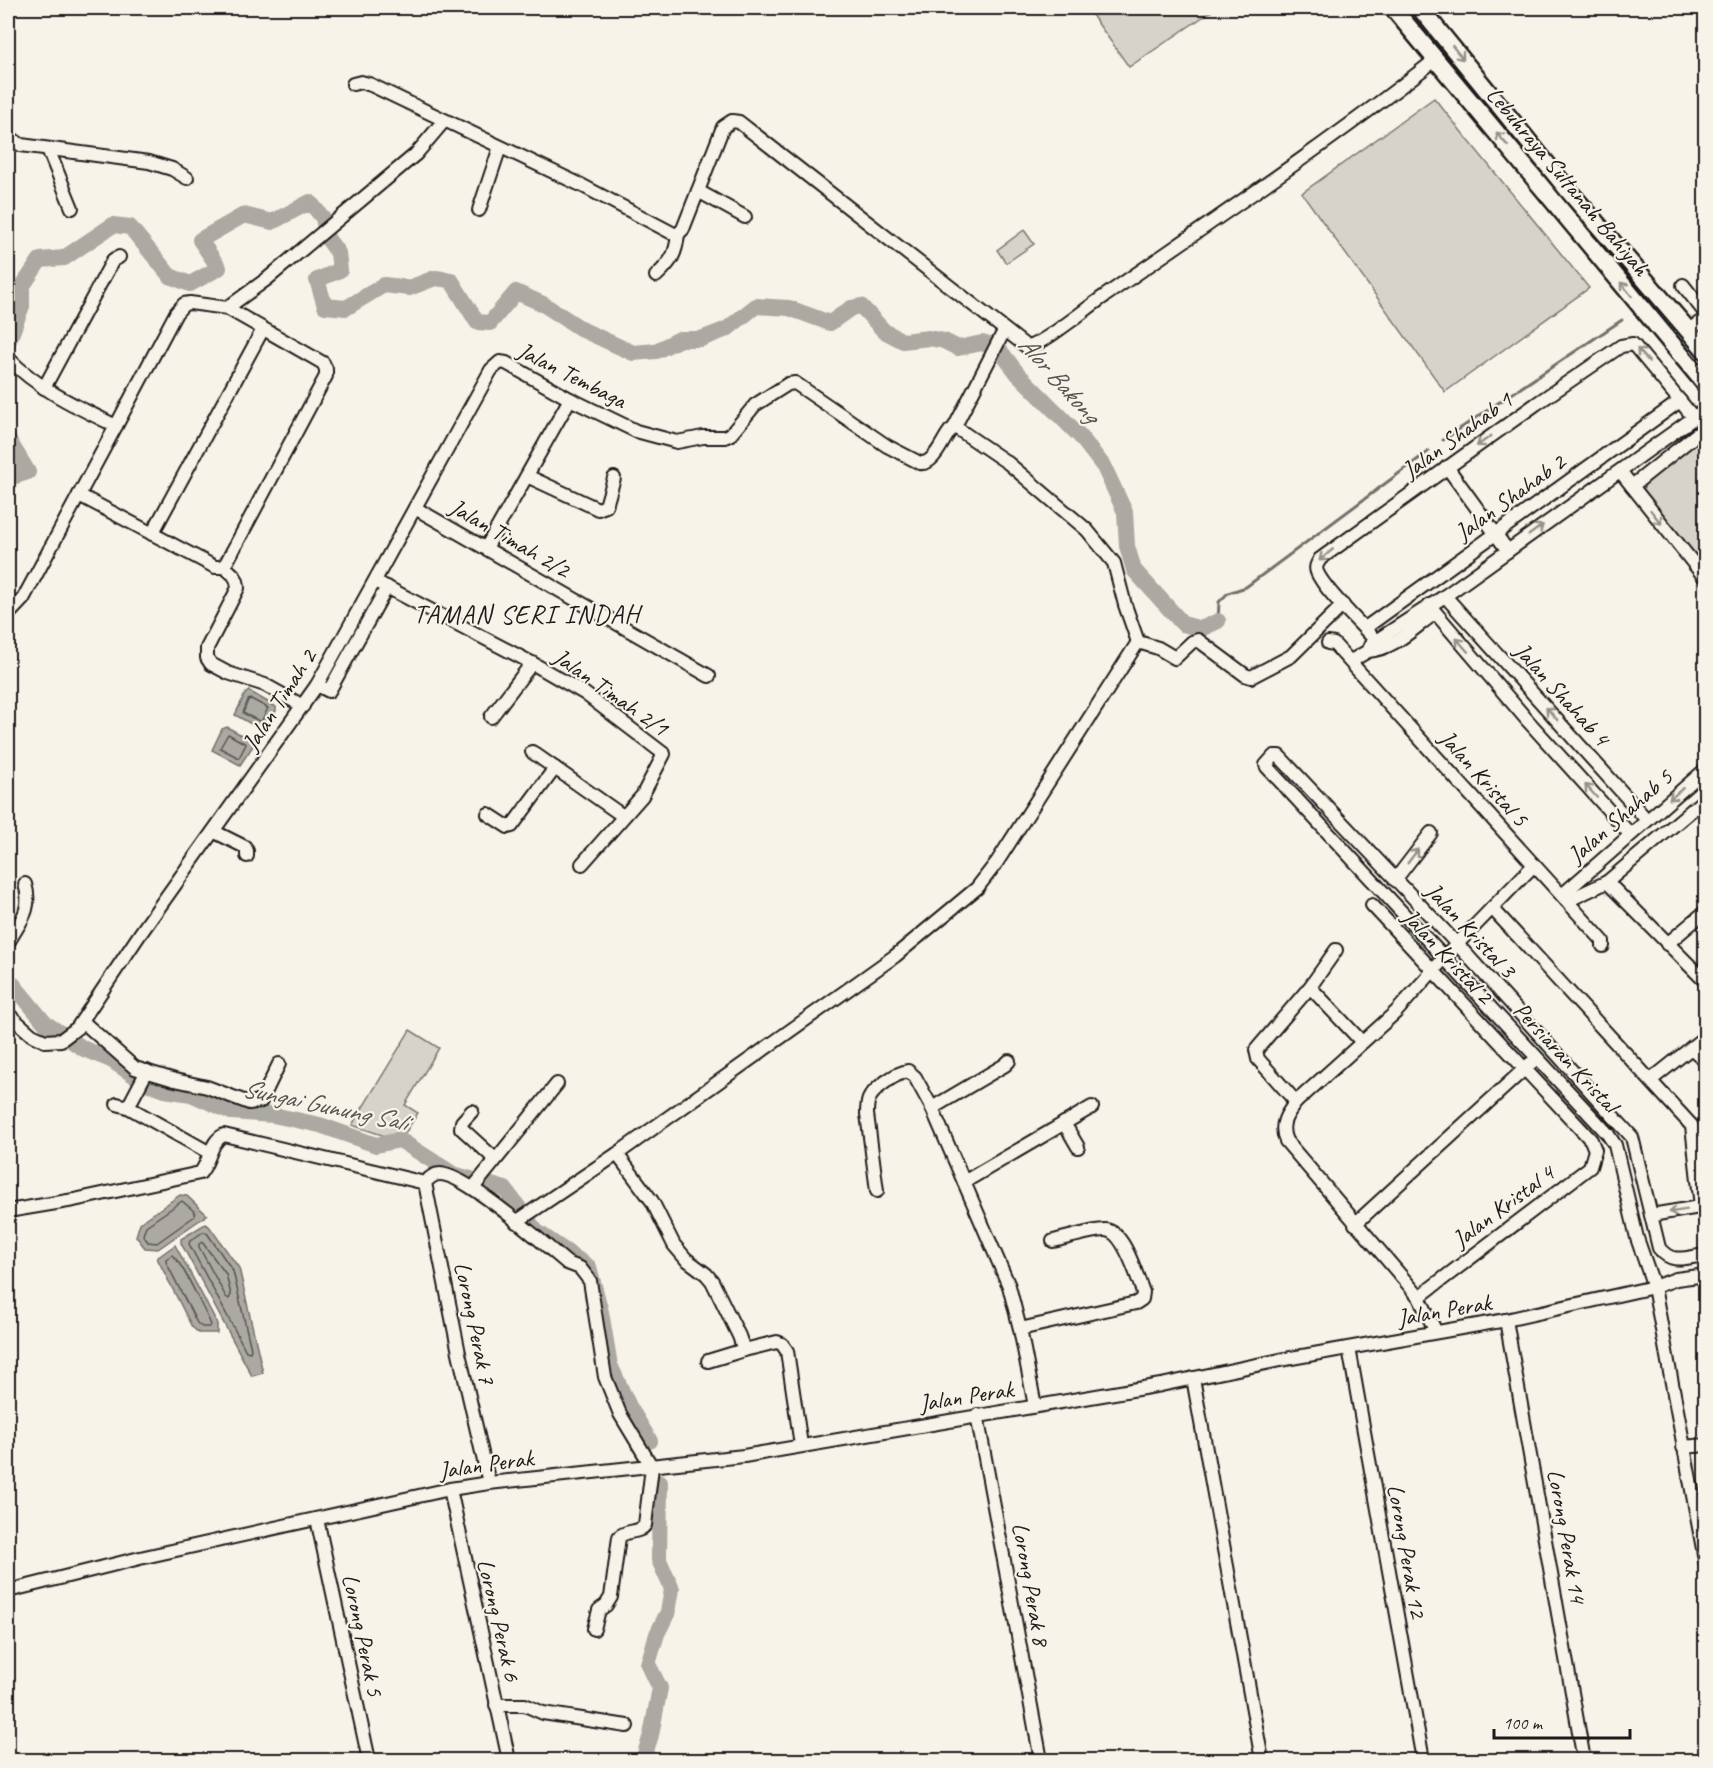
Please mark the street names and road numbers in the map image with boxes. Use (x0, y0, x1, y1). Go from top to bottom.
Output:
street label: Lebuhraya Sultanah Bahiyah (1480, 80, 1657, 283)
street label: Jalan Tembaga (512, 334, 632, 416)
street label: Jalan Shahab 1 (1395, 384, 1519, 486)
street label: Jalan Shahab 2 (1448, 446, 1573, 548)
street label: Jalan Timah 2/2 (444, 491, 577, 586)
street label: Jalan Shahab 4 (1507, 635, 1618, 754)
street label: Jalan Timah 2/1 (547, 641, 675, 743)
street label: Jalan Timah 2 (235, 642, 324, 757)
street label: Jalan Kristal 5 (1432, 723, 1536, 833)
street label: Jalan Shahab 5 (1561, 762, 1679, 870)
street label: Jalan Kristal 3 (1419, 875, 1524, 986)
street label: Jalan Kristal 2 (1396, 901, 1501, 1012)
street label: Persiaran Kristal (1507, 995, 1628, 1121)
street label: Jalan Kristal 4 (1445, 1157, 1562, 1255)
street label: Lorong Perak 7 (447, 1259, 503, 1388)
street label: Jalan Perak (1394, 1287, 1495, 1333)
street label: Jalan Perak (916, 1373, 1017, 1418)
street label: Jalan Perak (436, 1442, 537, 1486)
street label: Lorong Perak 14 (1541, 1467, 1594, 1607)
street label: Lorong Perak 12 (1381, 1482, 1434, 1622)
street label: Lorong Perak 8 (1005, 1520, 1057, 1650)
street label: Lorong Perak 6 (470, 1556, 528, 1685)
street label: Lorong Perak 5 (335, 1571, 391, 1700)

